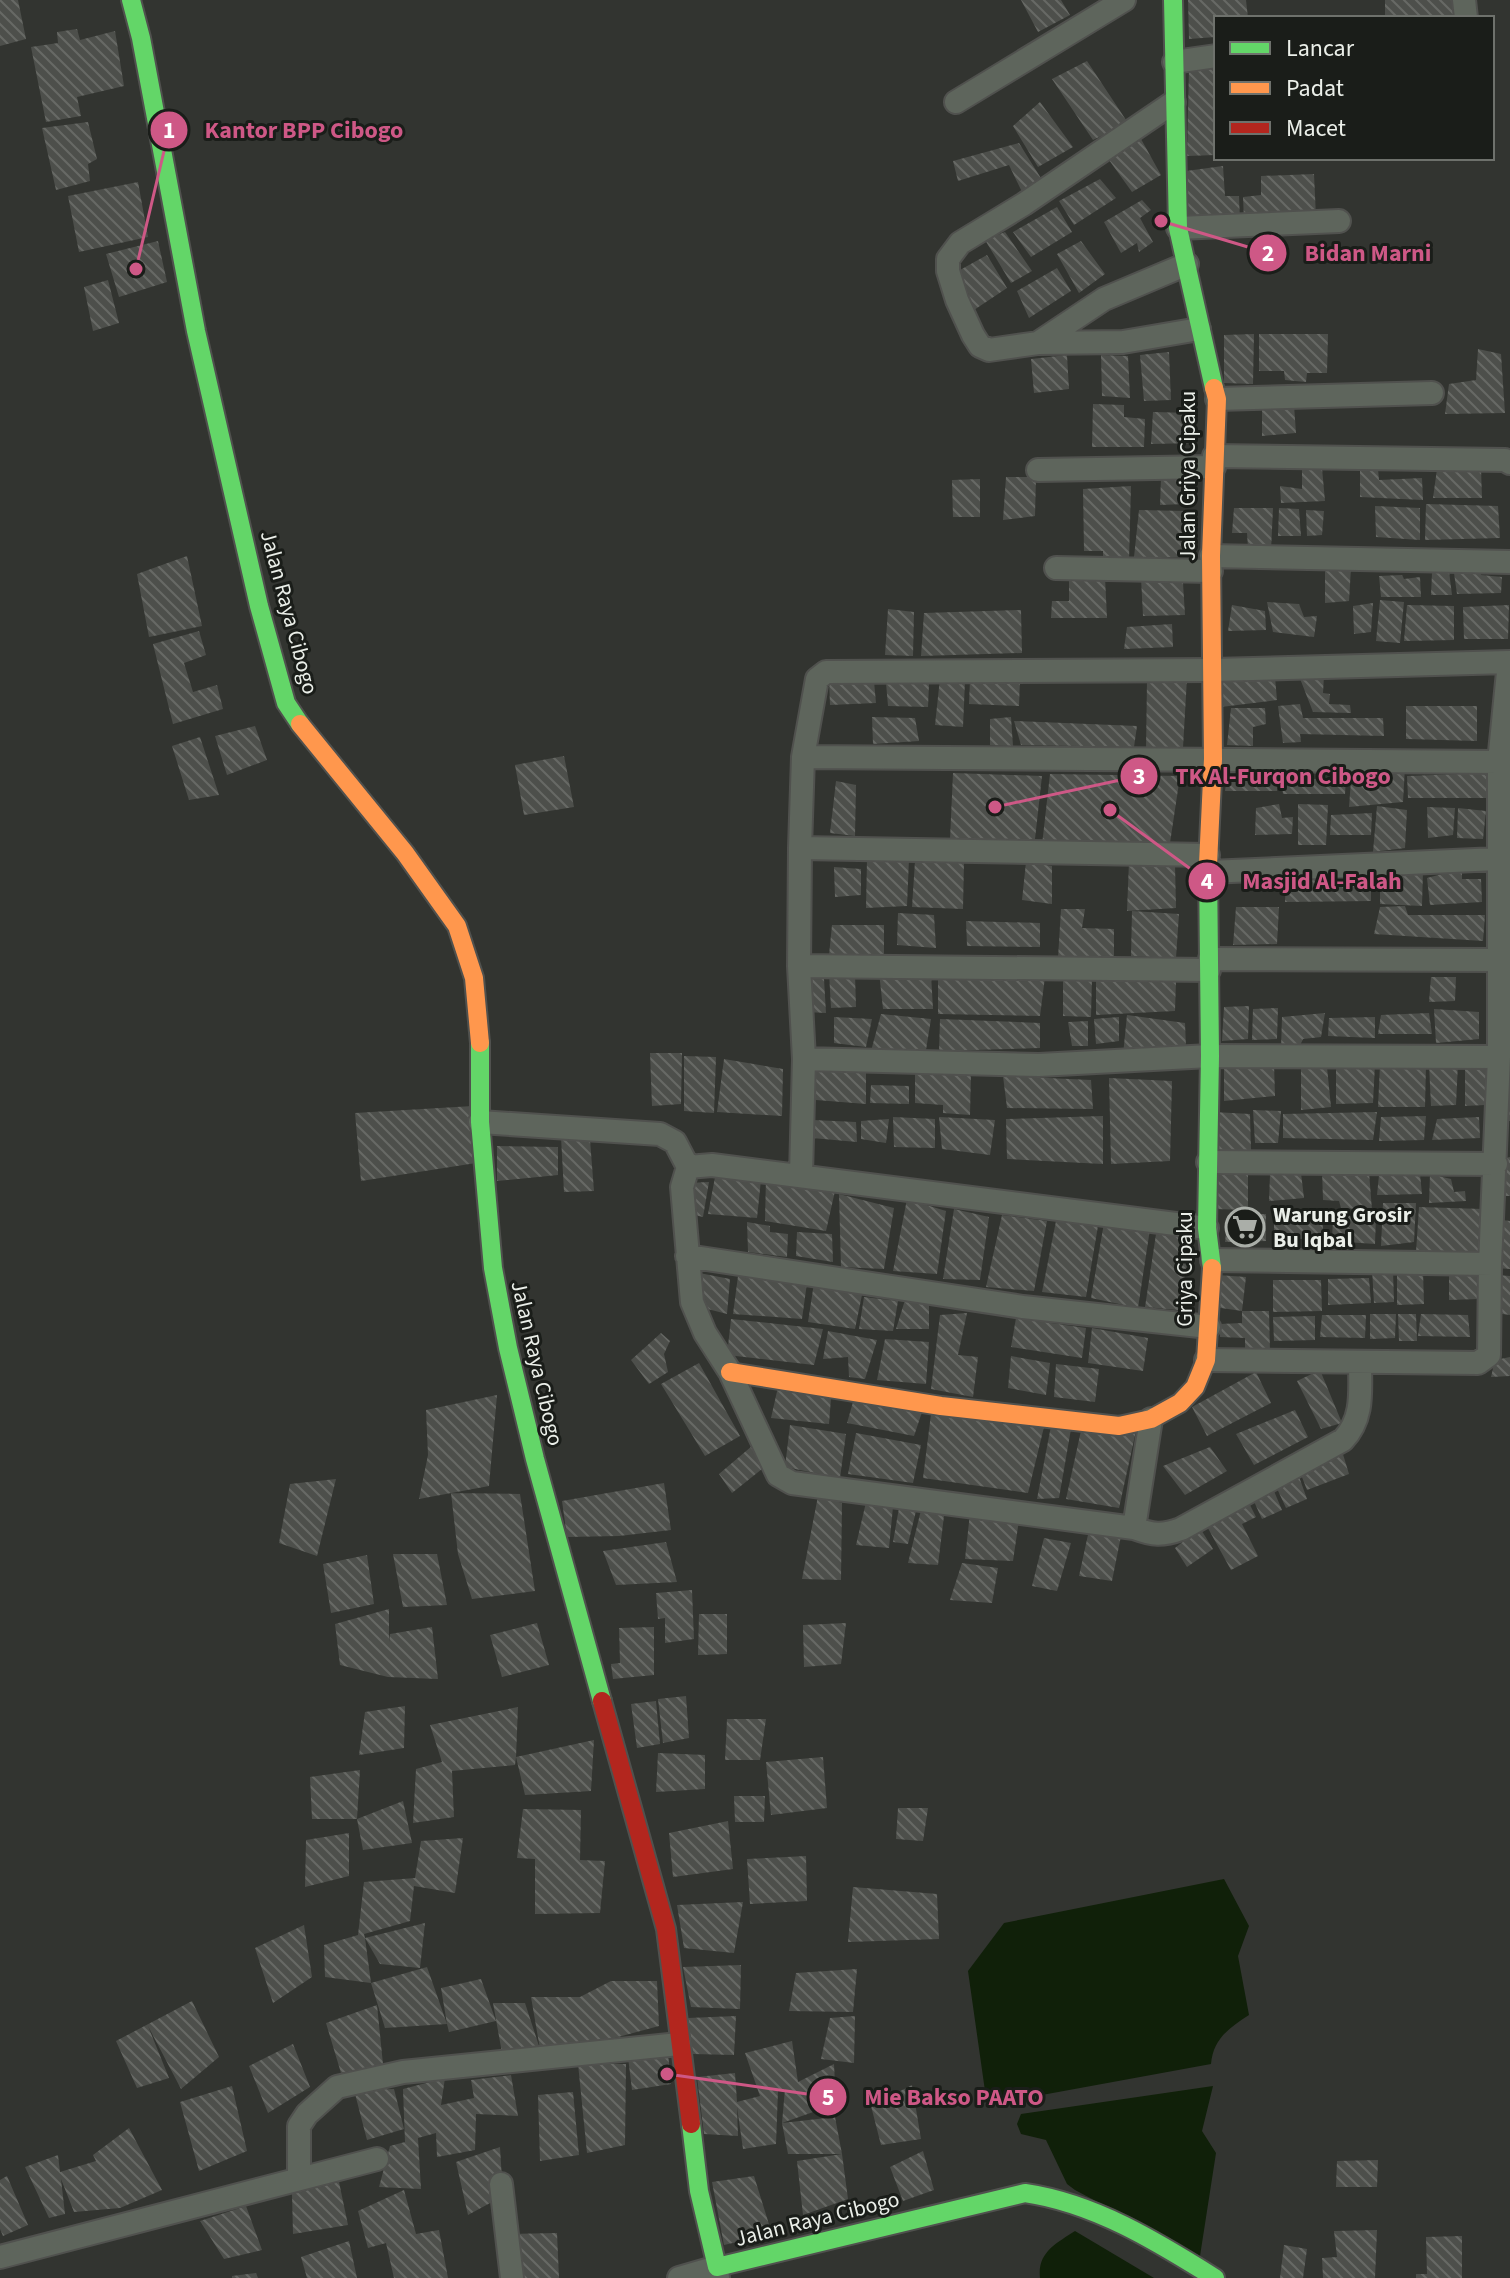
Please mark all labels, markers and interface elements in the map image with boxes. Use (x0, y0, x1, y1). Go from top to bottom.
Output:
legend (1214, 16, 1494, 160)
text: Lancar (1286, 31, 1355, 66)
text: Padat (1286, 71, 1344, 106)
callout: Kantor BPP Cibogo (149, 106, 420, 154)
text: Macet (1286, 111, 1346, 146)
text: 1 (163, 113, 175, 148)
text: Kantor BPP Cibogo (205, 113, 403, 148)
callout: Bidan Marni (1248, 229, 1447, 277)
text: 2 (1262, 236, 1274, 271)
text: Bidan Marni (1305, 236, 1431, 271)
street label: Jalan Griya Cipaku (1172, 391, 1204, 561)
street label: Jalan Raya Cibogo (252, 527, 326, 698)
callout: TK Al-Furqon Cibogo (1119, 752, 1406, 800)
text: 3 (1133, 759, 1145, 794)
text: TK Al-Furqon Cibogo (1175, 759, 1391, 794)
callout: Masjid Al-Falah (1187, 857, 1418, 905)
text: 4 (1201, 864, 1214, 899)
text: Masjid Al-Falah (1242, 864, 1402, 899)
place label: Warung Grosir Bu Iqbal (1273, 1199, 1412, 1256)
supermarket icon: Warung Grosir Bu Iqbal (1224, 1206, 1266, 1248)
street label: Griya Cipaku (1169, 1211, 1201, 1327)
street label: Jalan Raya Cibogo (502, 1278, 572, 1449)
callout: Mie Bakso PAATO (808, 2073, 1060, 2121)
text: 5 (822, 2080, 834, 2115)
text: Mie Bakso PAATO (864, 2080, 1044, 2115)
street label: Jalan Raya Cibogo (732, 2183, 903, 2255)

